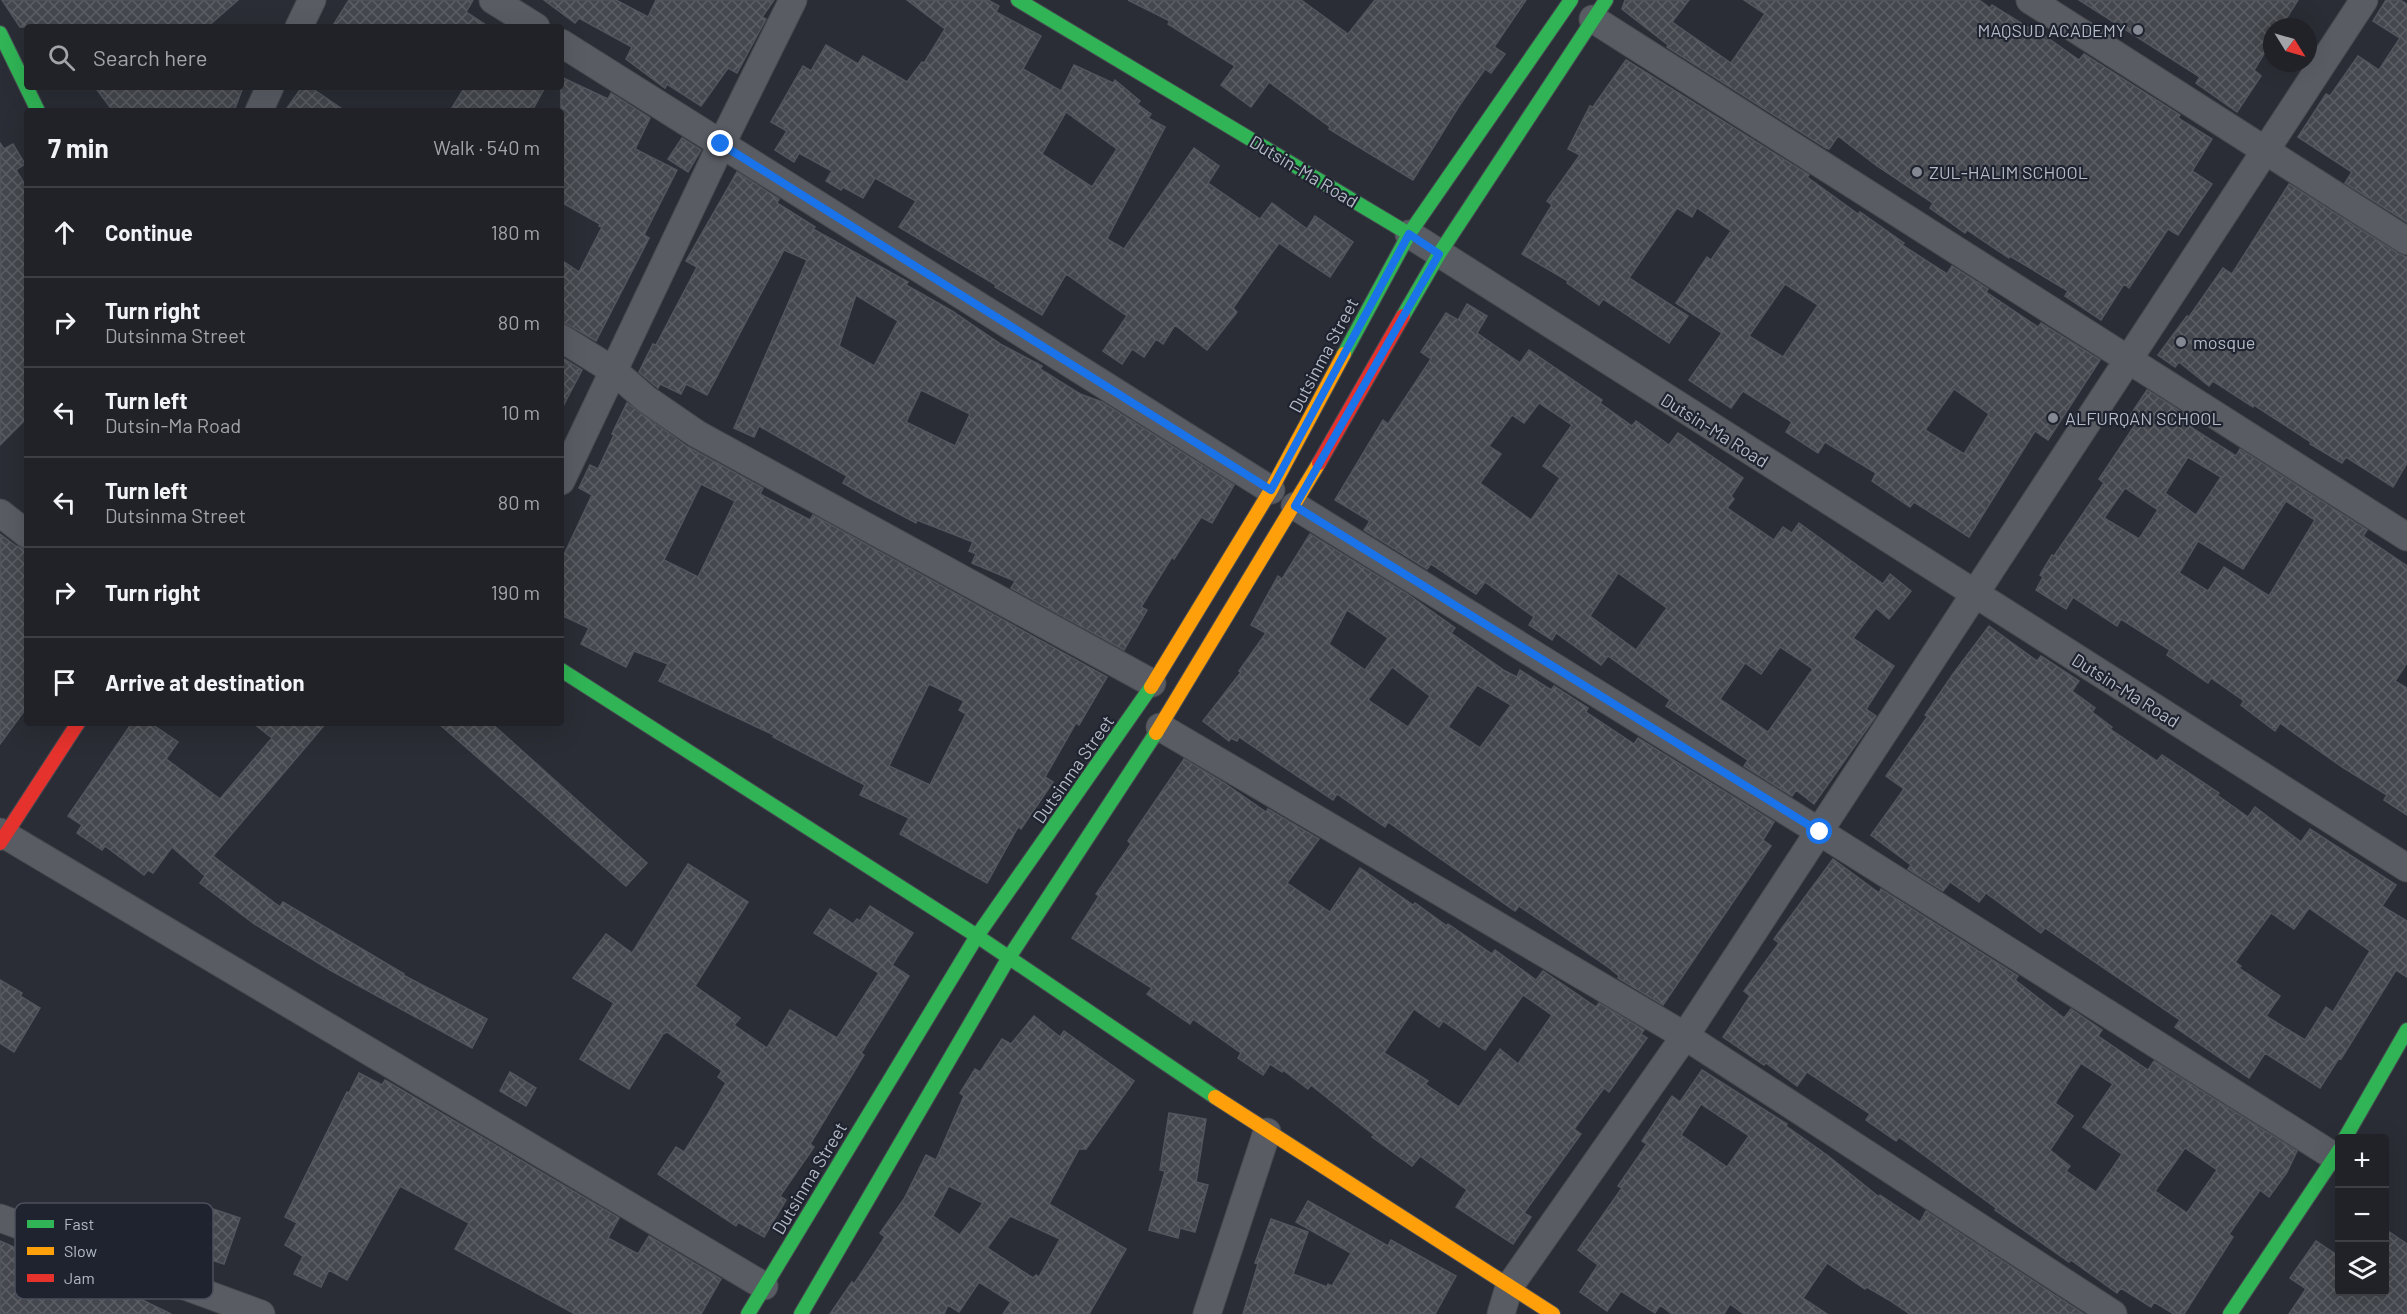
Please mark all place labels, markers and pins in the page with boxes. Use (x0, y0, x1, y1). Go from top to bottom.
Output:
place label: MAQSUD ACADEMY (1978, 19, 2126, 41)
marker: MAQSUD ACADEMY (2131, 23, 2145, 37)
place label: ZUL-HALIM SCHOOL (1929, 161, 2088, 183)
marker: ZUL-HALIM SCHOOL (1910, 165, 1924, 179)
place label: mosque (2193, 331, 2255, 353)
marker: mosque (2174, 335, 2188, 349)
place label: ALFURQAN SCHOOL (2065, 407, 2222, 429)
marker: ALFURQAN SCHOOL (2046, 411, 2060, 425)

